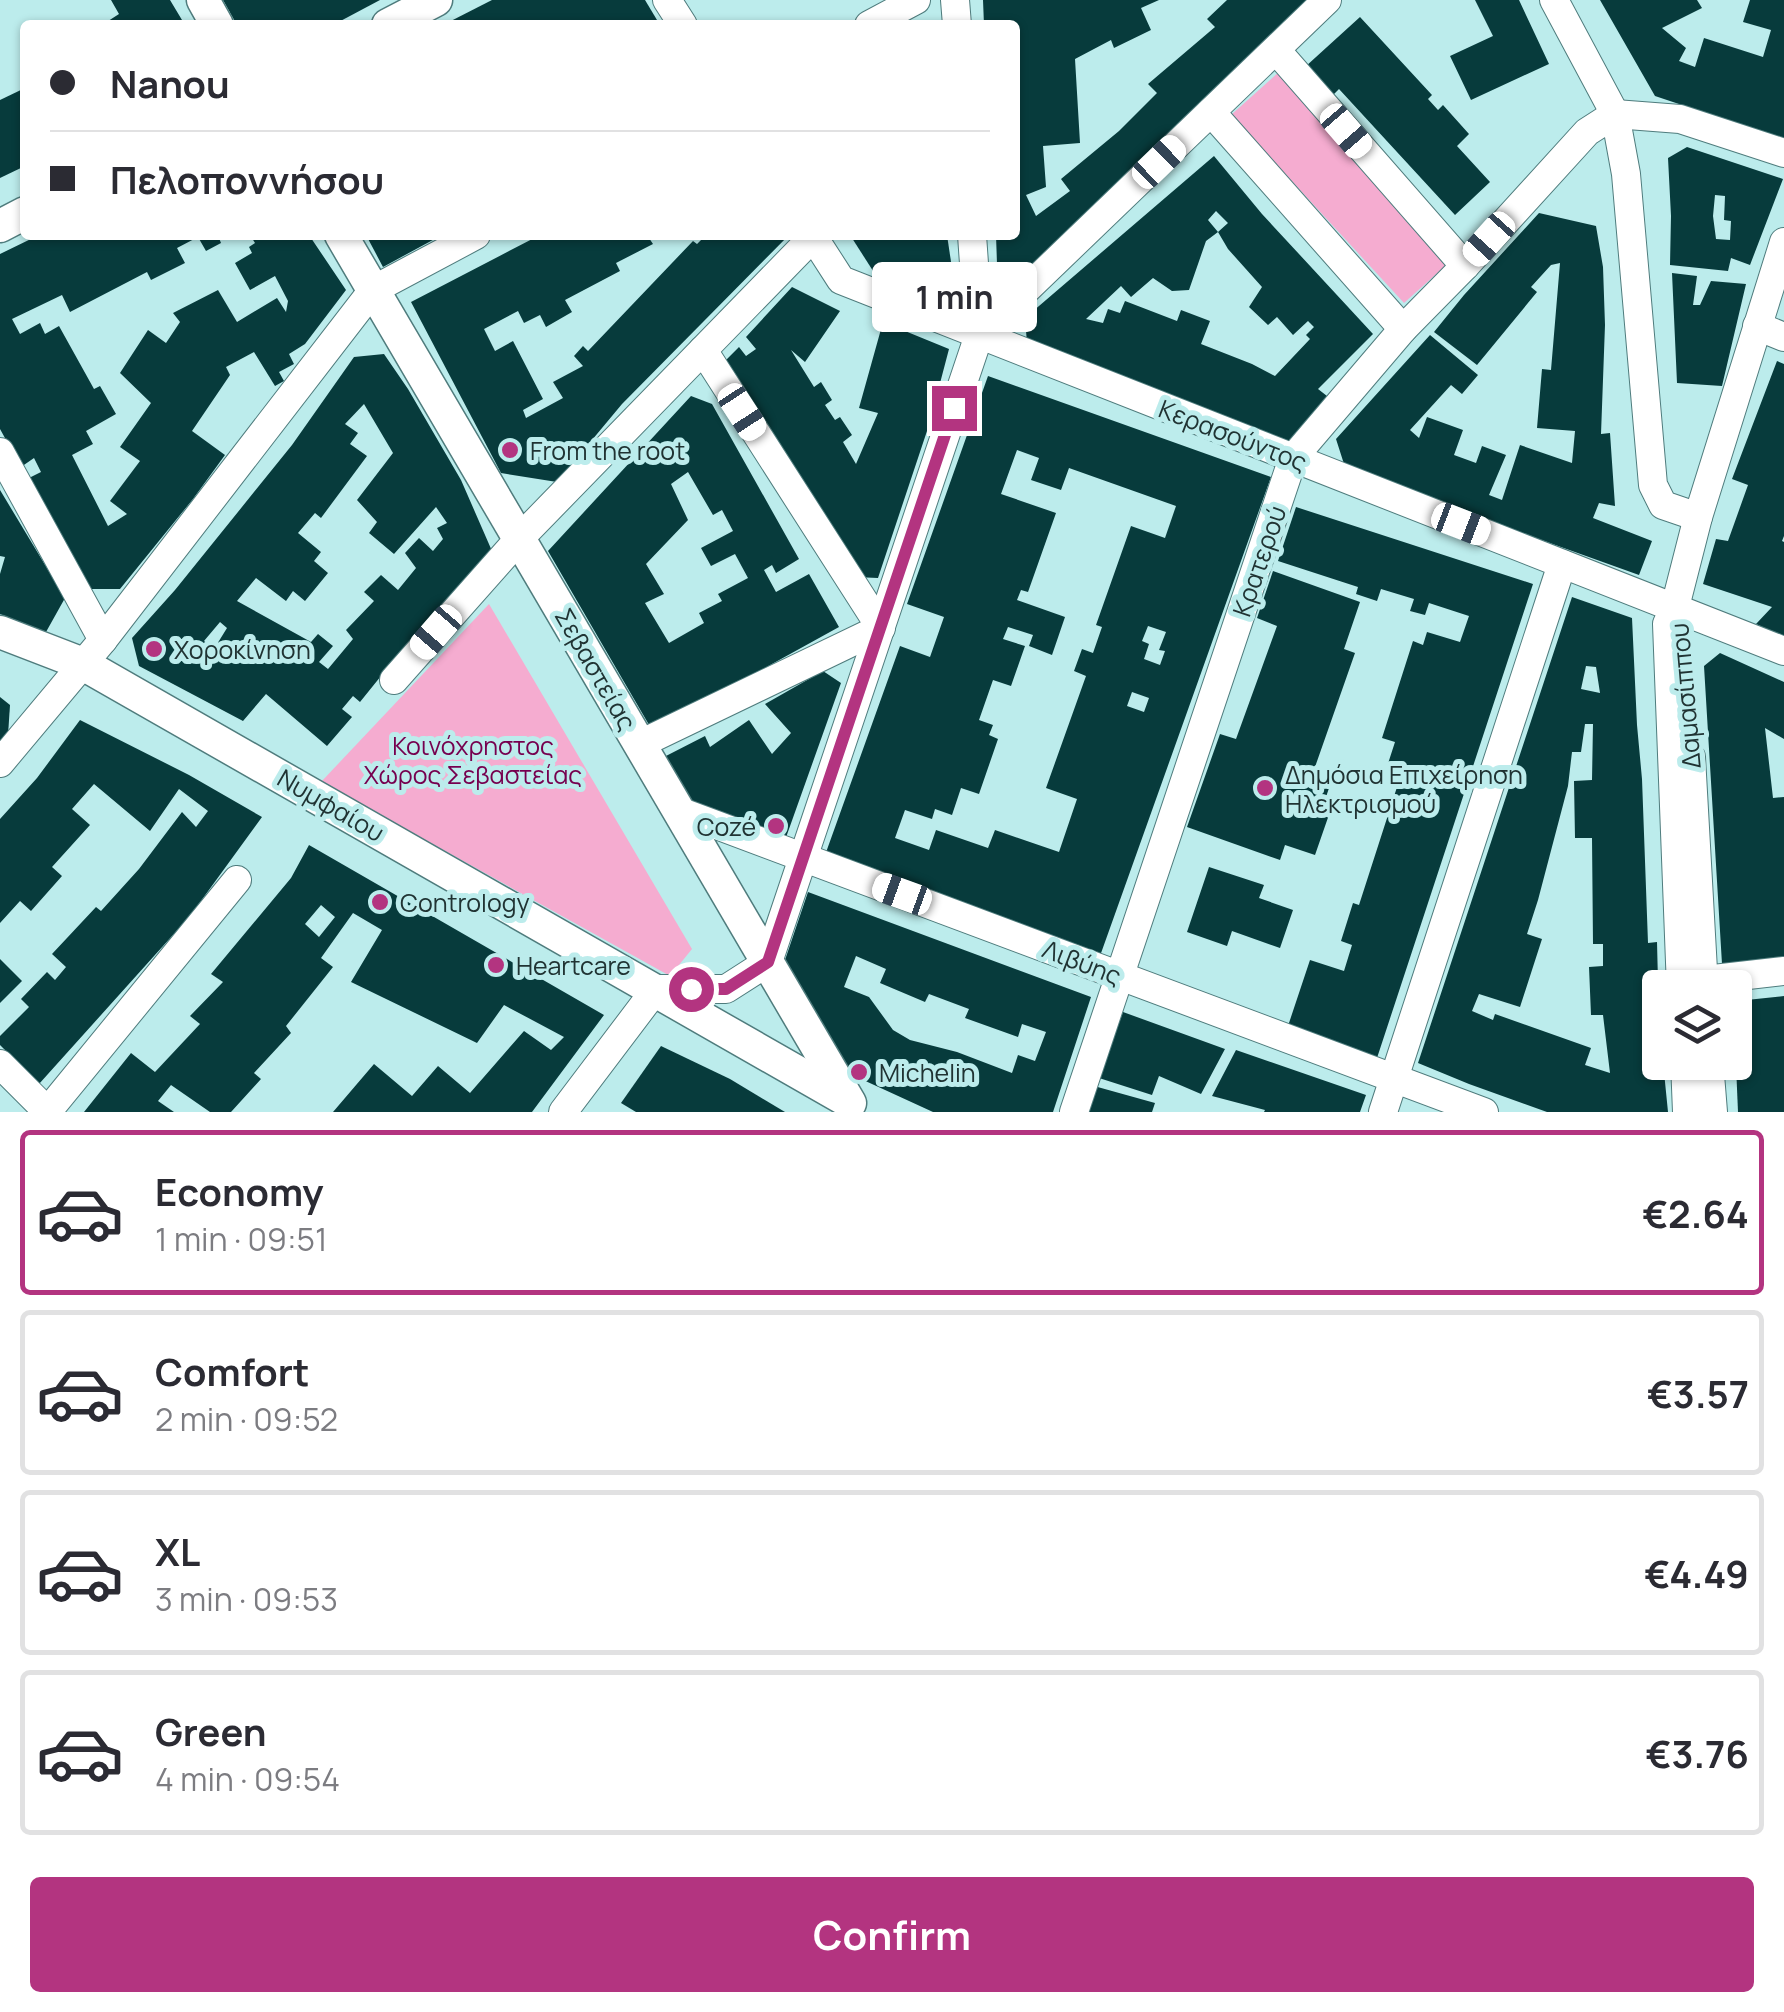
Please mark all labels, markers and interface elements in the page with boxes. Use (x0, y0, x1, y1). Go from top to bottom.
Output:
text: Nanou (110, 57, 230, 109)
car (1315, 99, 1377, 163)
car (1127, 130, 1191, 194)
text: Πελοποννήσου (110, 153, 384, 205)
car (1458, 207, 1520, 271)
callout: 1 min (872, 263, 1036, 333)
text: 1 min (915, 275, 994, 319)
car (713, 379, 771, 445)
route end (932, 386, 977, 431)
street label: Κερασούντος (1154, 391, 1312, 479)
place label: From the root (530, 433, 685, 468)
marker: From the root (499, 439, 521, 461)
car (1428, 499, 1494, 549)
street label: Κρατερού (1224, 501, 1294, 621)
car (405, 600, 467, 664)
street label: Σεβαστείας (547, 601, 645, 737)
street label: Δαμασίππου (1661, 622, 1709, 770)
place label: Χοροκίνηση (174, 632, 311, 667)
marker: Χοροκίνηση (143, 638, 165, 660)
park label: Κοινόχρηστος Χώρος Σεβαστείας (364, 728, 582, 792)
place label: Δημόσια Επιχείρηση Ηλεκτρισμού (1285, 757, 1523, 821)
street label: Νυμφαίου (271, 760, 391, 850)
marker: Δημόσια Επιχείρηση Ηλεκτρισμού (1254, 777, 1276, 799)
place label: Cozé (697, 809, 756, 844)
marker: Cozé (765, 815, 787, 837)
car (869, 870, 935, 918)
place label: Contrology (400, 885, 530, 920)
marker: Contrology (369, 891, 391, 913)
street label: Λιβύης (1038, 931, 1126, 993)
place label: Heartcare (516, 948, 631, 983)
marker: Heartcare (485, 954, 507, 976)
route start (669, 967, 714, 1012)
map controls (1642, 970, 1752, 1080)
button: layers (1642, 970, 1752, 1080)
place label: Michelin (879, 1055, 976, 1090)
marker: Michelin (848, 1061, 870, 1083)
text: Economy (155, 1165, 324, 1217)
icon: car (35, 1168, 125, 1258)
text: €2.64 (1642, 1187, 1749, 1239)
text: 1 min · 09:51 (155, 1217, 327, 1261)
text: Comfort (155, 1345, 309, 1397)
icon: car (35, 1348, 125, 1438)
text: €3.57 (1647, 1367, 1749, 1419)
text: 2 min · 09:52 (155, 1397, 338, 1441)
text: XL (155, 1525, 200, 1577)
icon: car (35, 1528, 125, 1618)
text: €4.49 (1644, 1547, 1749, 1599)
text: 3 min · 09:53 (155, 1577, 338, 1621)
text: Green (155, 1705, 267, 1757)
icon: car (35, 1708, 125, 1798)
text: €3.76 (1646, 1727, 1749, 1779)
text: 4 min · 09:54 (155, 1757, 340, 1801)
button: Confirm (30, 1877, 1754, 1992)

